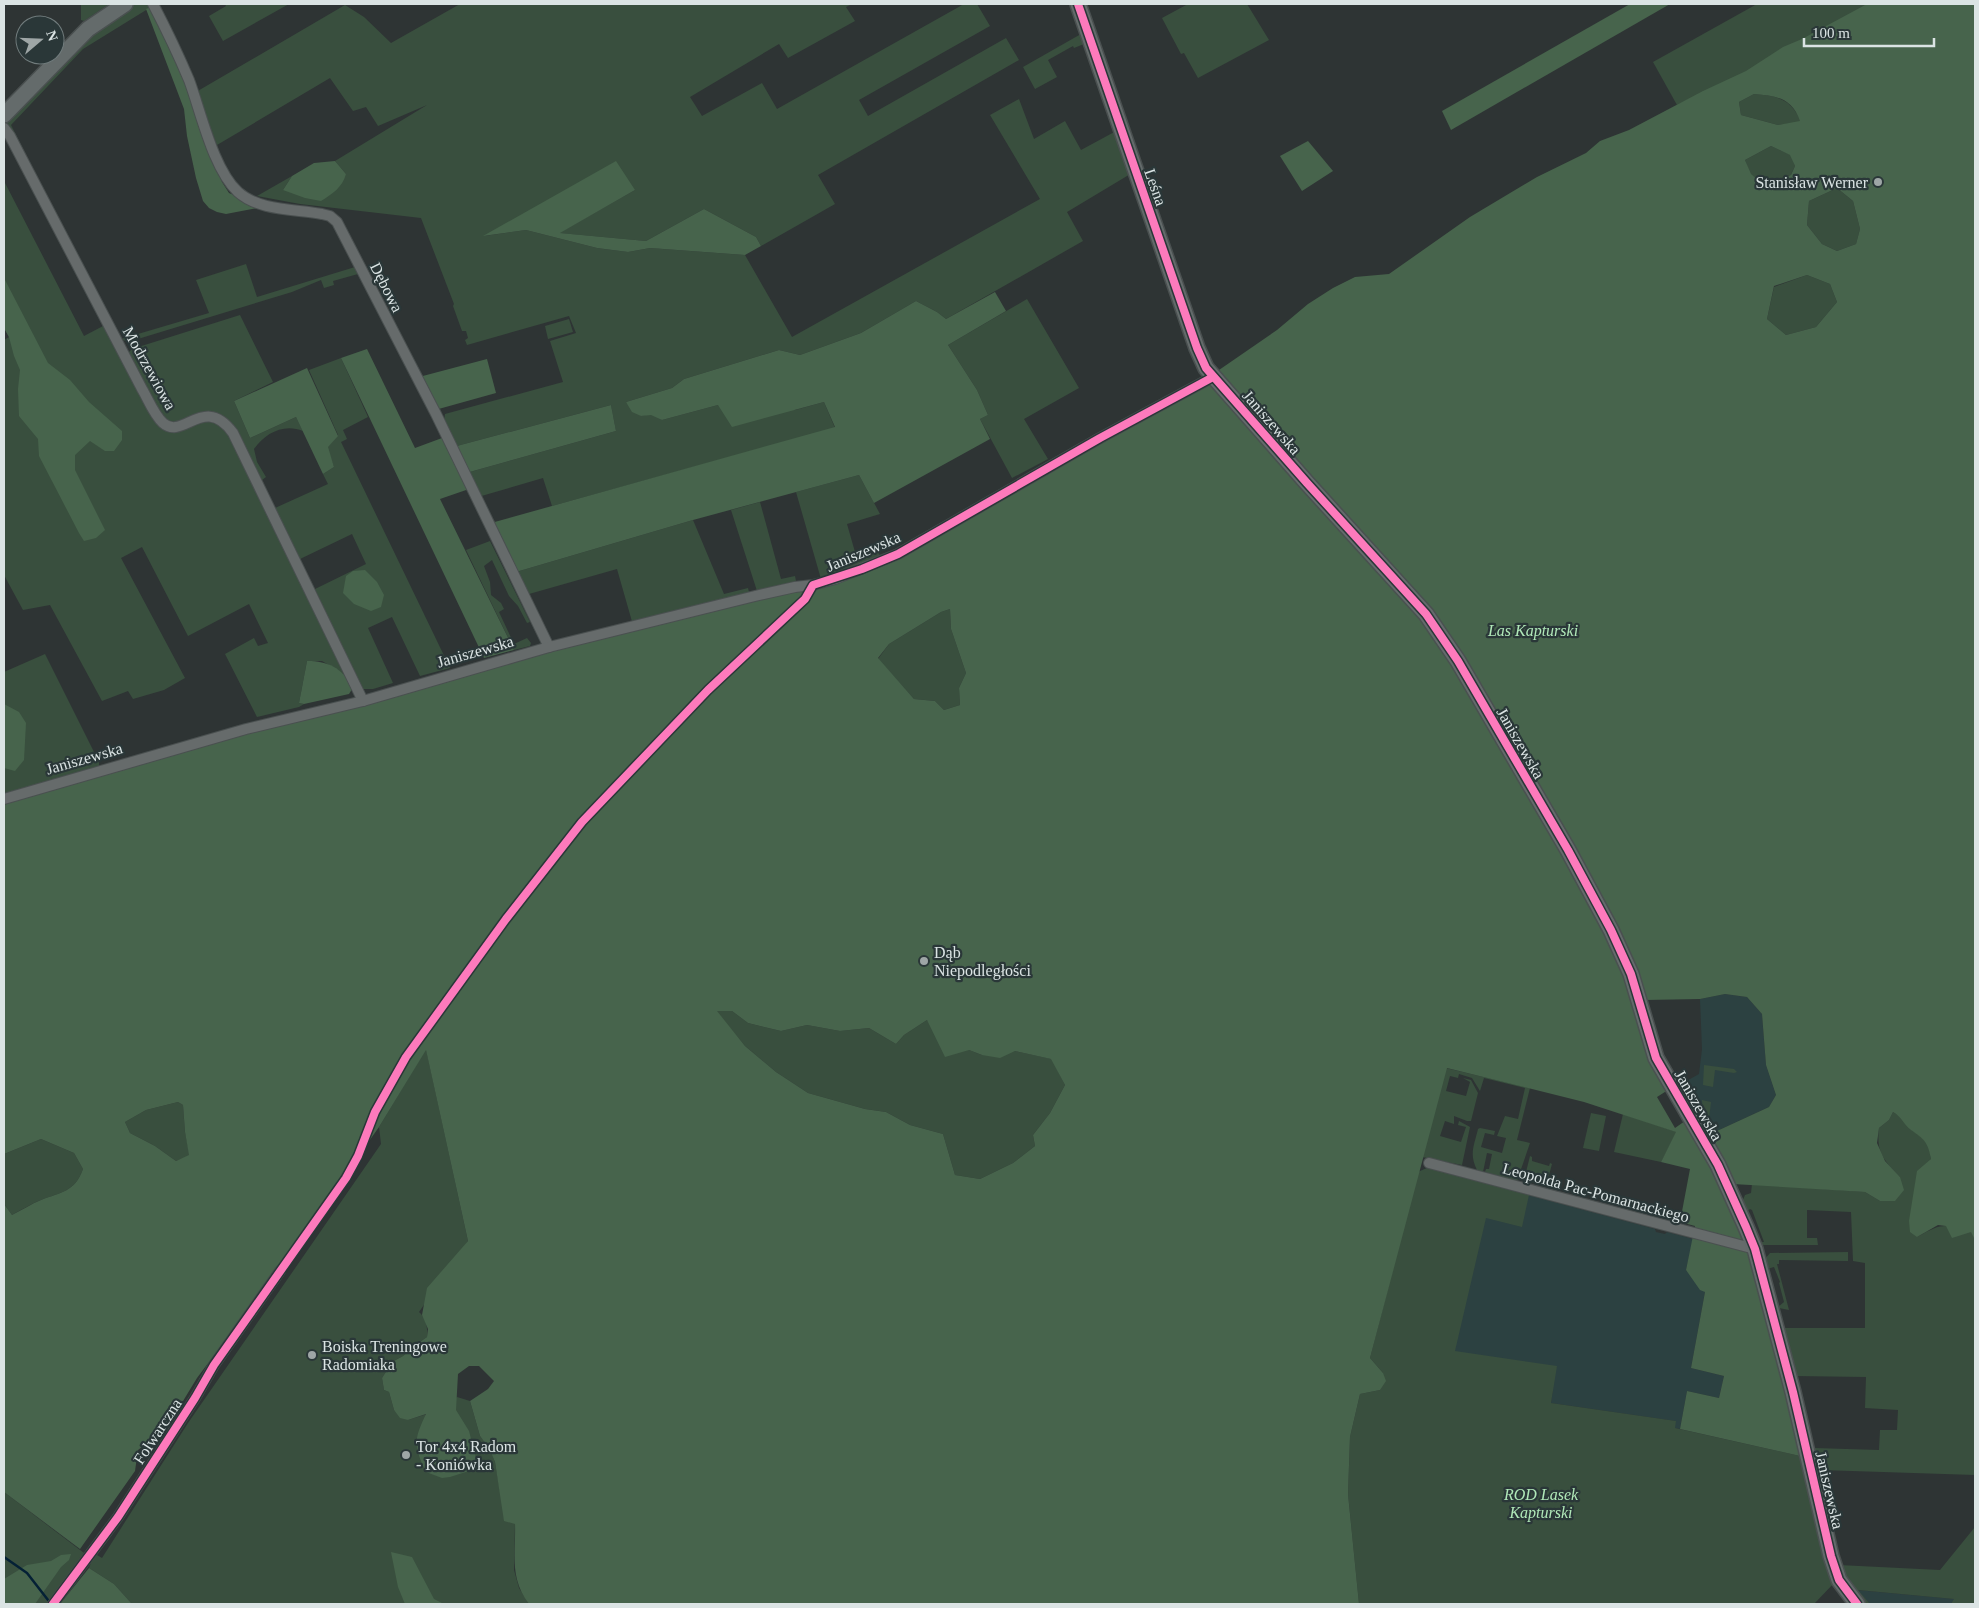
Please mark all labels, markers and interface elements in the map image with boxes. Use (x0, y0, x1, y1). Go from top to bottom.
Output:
north arrow (15, 15, 65, 65)
scale bar (1804, 15, 1934, 47)
text: 100 m (1812, 25, 1850, 41)
text: N (43, 29, 61, 43)
street label: Leśna (1141, 166, 1170, 208)
place label: Stanisław Werner (1755, 174, 1869, 191)
marker: Stanisław Werner (1872, 176, 1884, 188)
street label: Dębowa (366, 260, 406, 315)
street label: Modrzewiowa (120, 324, 179, 413)
street label: Janiszewska (1239, 387, 1304, 458)
street label: Janiszewska (823, 528, 903, 575)
park label: Las Kapturski (1487, 622, 1578, 640)
street label: Janiszewska (435, 632, 515, 671)
street label: Janiszewska (1493, 705, 1548, 782)
street label: Janiszewska (44, 739, 124, 778)
place label: Dąb Niepodległości (934, 944, 1031, 980)
marker: Dąb Niepodległości (918, 955, 930, 967)
street label: Janiszewska (1671, 1067, 1726, 1144)
street label: Leopolda Pac-Pomarnackiego (1501, 1159, 1691, 1227)
place label: Boiska Treningowe Radomiaka (322, 1338, 447, 1373)
marker: Boiska Treningowe Radomiaka (306, 1349, 318, 1361)
street label: Folwarczna (130, 1395, 185, 1467)
place label: Tor 4x4 Radom - Koniówka (416, 1438, 517, 1473)
marker: Tor 4x4 Radom - Koniówka (400, 1449, 412, 1461)
street label: Janiszewska (1812, 1450, 1847, 1531)
park label: ROD Lasek Kapturski (1503, 1486, 1579, 1522)

